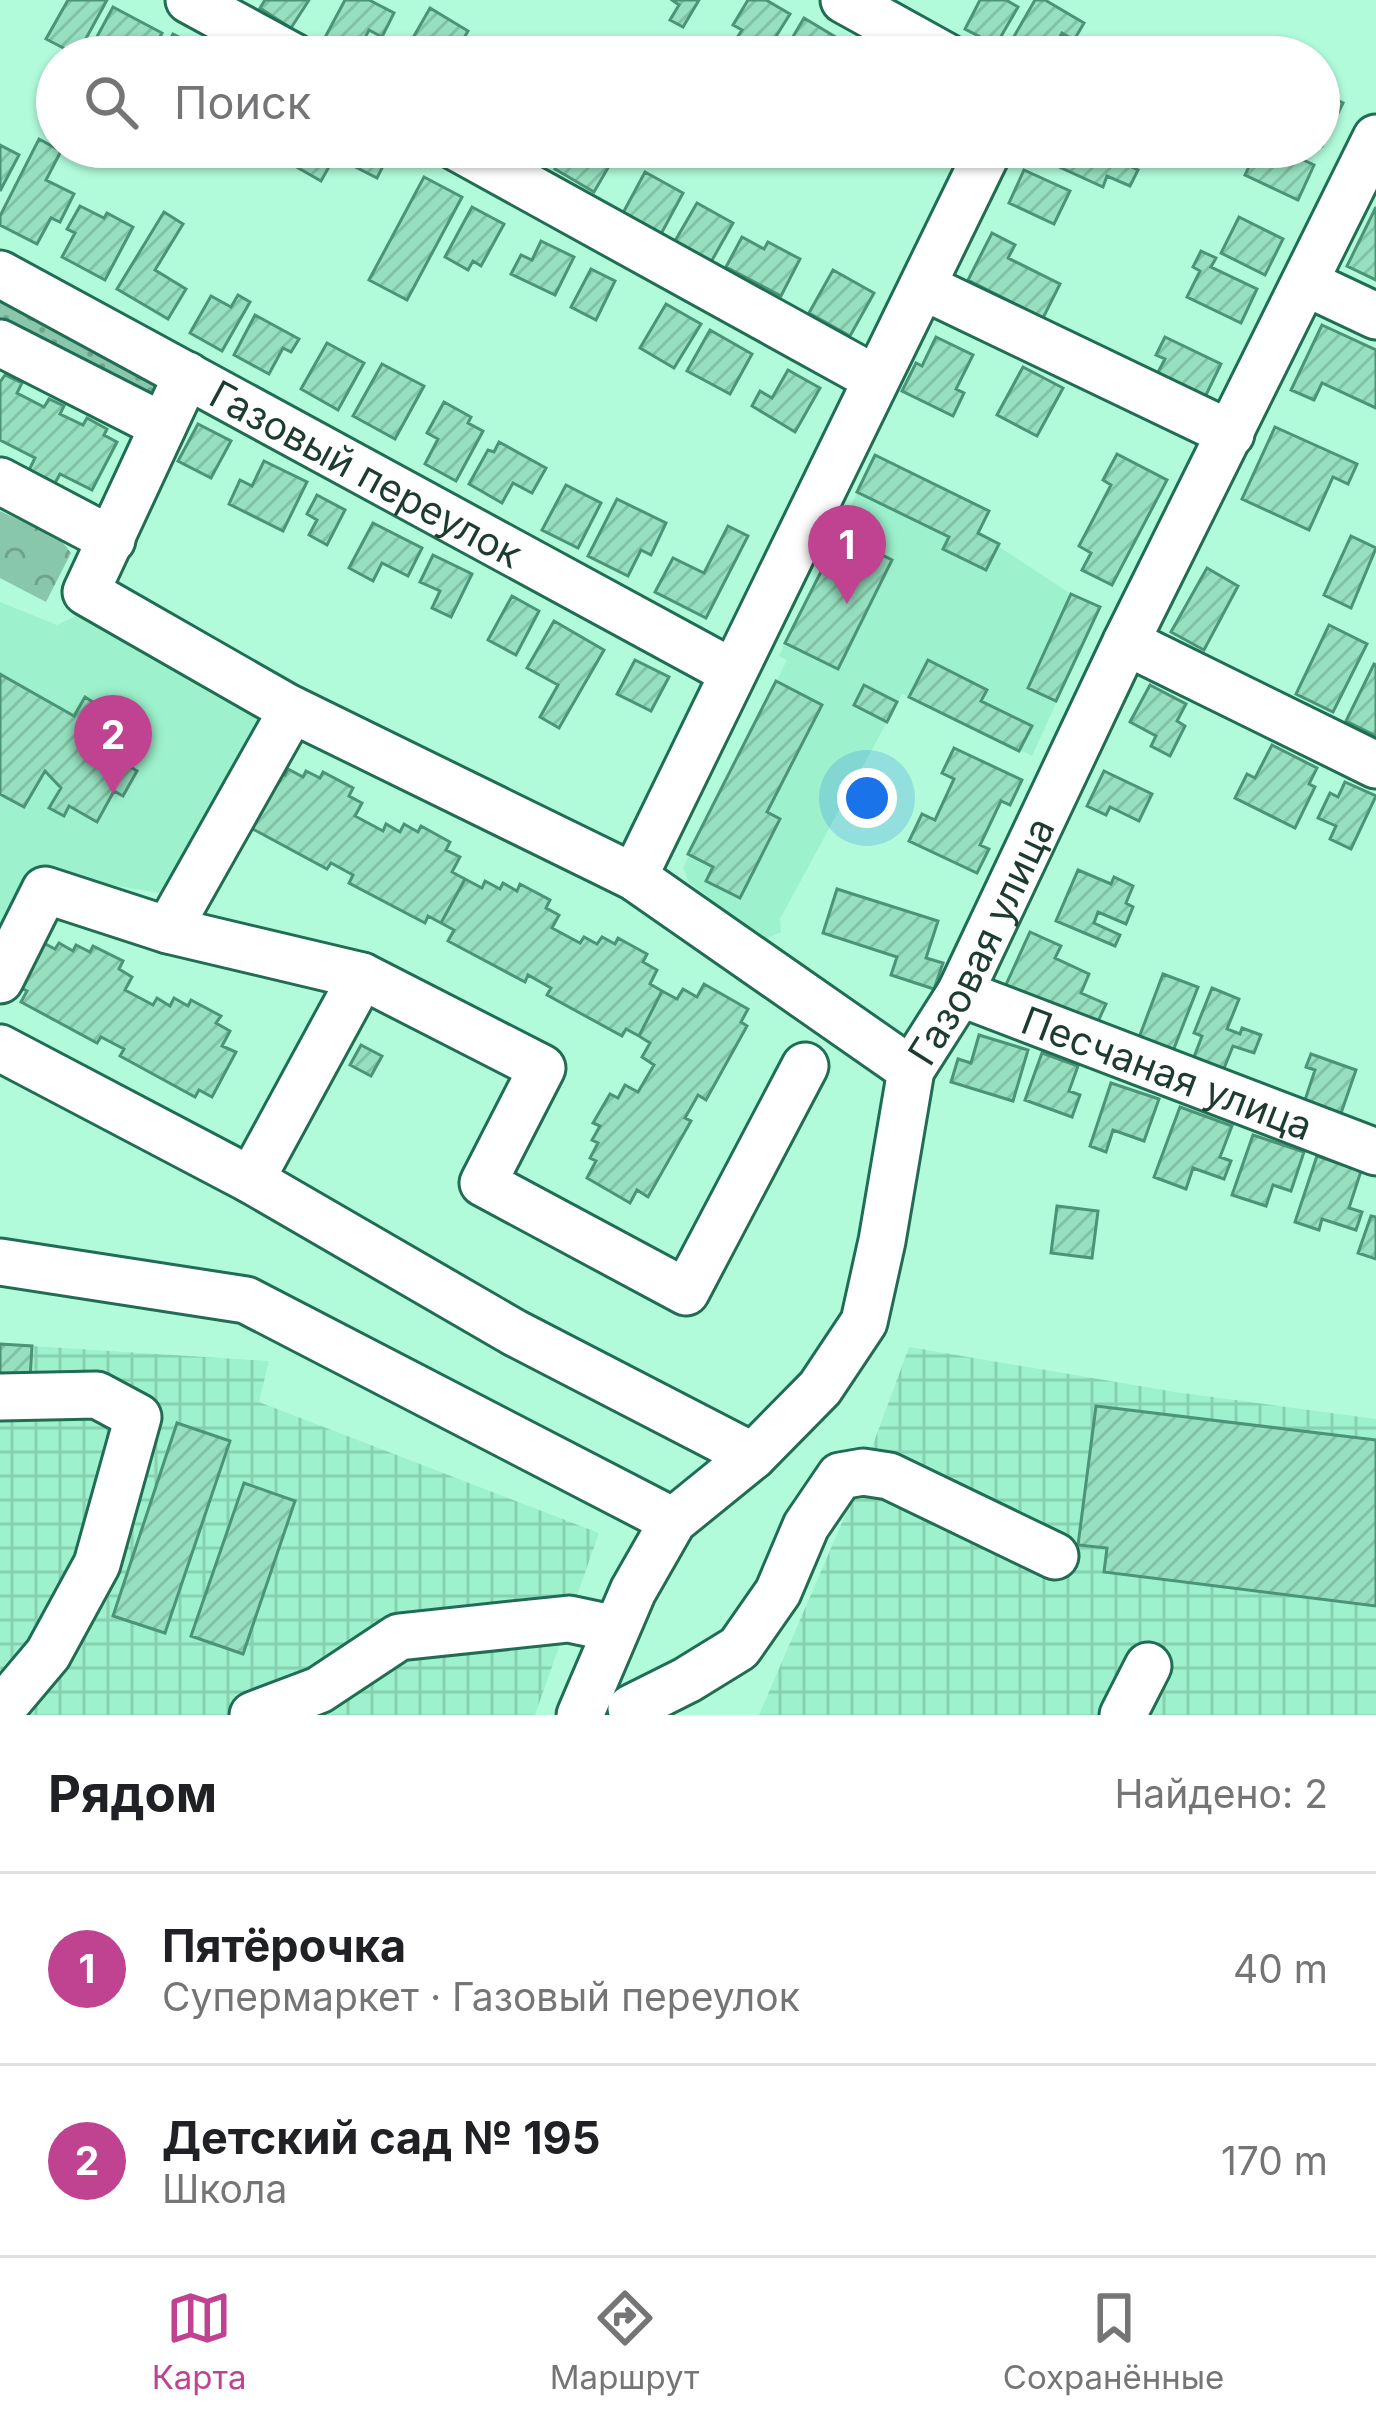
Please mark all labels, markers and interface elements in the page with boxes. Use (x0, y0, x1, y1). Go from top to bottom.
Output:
search box (36, 36, 1340, 168)
icon: search (78, 69, 144, 135)
text: Поиск (174, 75, 311, 130)
street label: Газовый переулок (202, 369, 530, 577)
pin: 1 (808, 505, 886, 604)
pin: 2 (74, 695, 152, 794)
your location (837, 768, 897, 828)
street label: Газовая улица (897, 810, 1063, 1073)
street label: Песчаная улица (1015, 995, 1319, 1149)
text: Рядом (48, 1763, 217, 1824)
text: Найдено: 2 (1114, 1770, 1328, 1817)
text: Пятёрочка (162, 1918, 406, 1973)
text: 1 (79, 1945, 95, 1992)
text: 40 m (1233, 1945, 1328, 1992)
text: Супермаркет · Газовый переулок (162, 1973, 800, 2020)
text: Детский сад № 195 (162, 2110, 601, 2165)
text: 2 (75, 2137, 99, 2184)
text: 170 m (1221, 2137, 1328, 2184)
text: Школа (162, 2165, 287, 2212)
tab: Карта (152, 2285, 246, 2397)
tab: Маршрут (550, 2285, 699, 2397)
tab: Сохранённые (1003, 2285, 1224, 2397)

